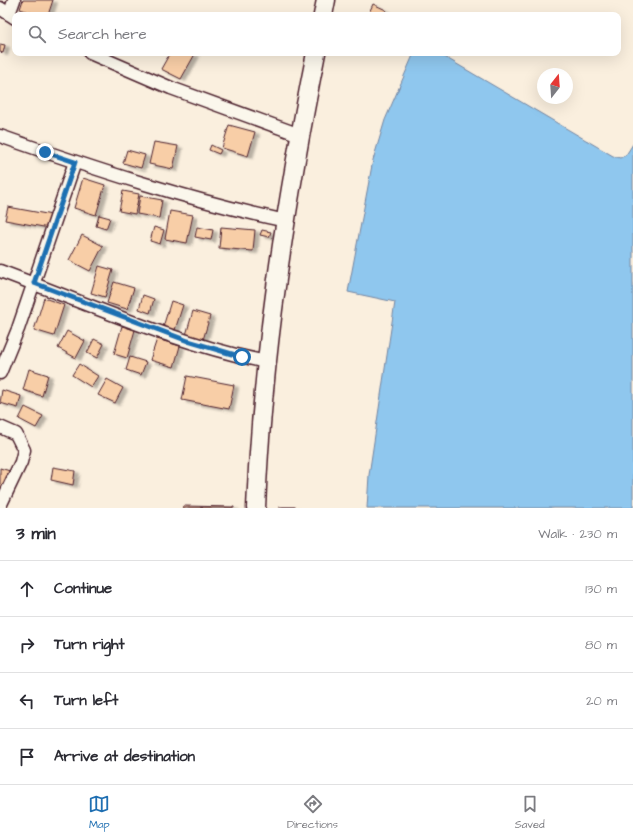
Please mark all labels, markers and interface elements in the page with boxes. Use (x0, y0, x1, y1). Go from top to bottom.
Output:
search box (12, 12, 621, 56)
icon: search (26, 23, 48, 45)
text: Search here (58, 24, 147, 45)
north arrow (537, 68, 573, 104)
route end (36, 143, 54, 161)
route start (233, 348, 251, 366)
text: 3 min (16, 522, 56, 546)
text: Walk · 230 m (538, 525, 617, 543)
icon: ahead (16, 578, 38, 600)
text: Continue (54, 578, 112, 599)
text: 130 m (585, 580, 617, 598)
icon: right (16, 634, 38, 656)
text: Turn right (54, 634, 125, 655)
text: 80 m (585, 636, 617, 654)
icon: left (16, 690, 38, 712)
text: Turn left (54, 690, 118, 711)
text: 20 m (586, 692, 617, 710)
icon: arrive (16, 746, 38, 768)
text: Arrive at destination (54, 746, 195, 767)
tab: Map (88, 793, 110, 832)
tab: Directions (287, 793, 338, 832)
tab: Saved (515, 793, 545, 832)

